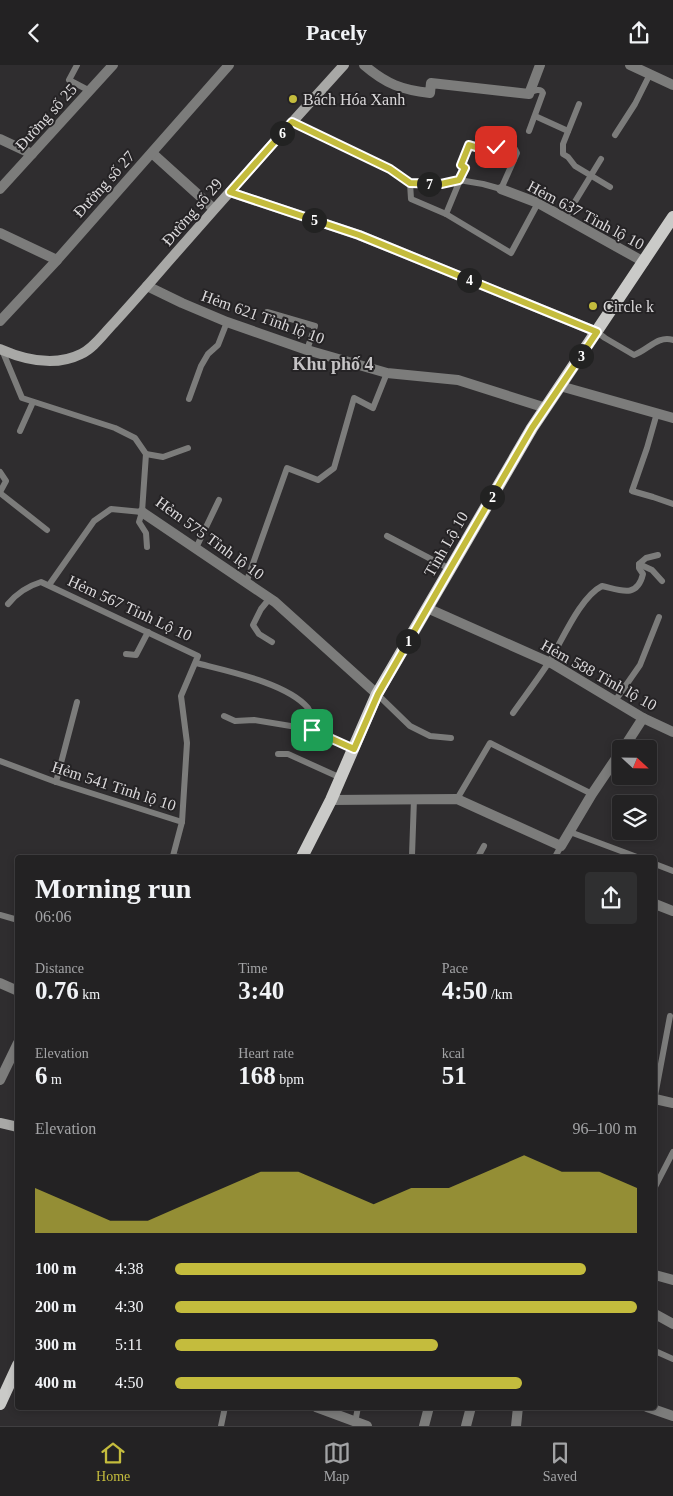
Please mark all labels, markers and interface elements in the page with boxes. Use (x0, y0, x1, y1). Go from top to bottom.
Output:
icon: back (20, 19, 48, 47)
icon: share (625, 19, 653, 47)
text: Pacely (306, 20, 367, 45)
street label: Đường số 25 (12, 81, 81, 154)
place label: Bách Hóa Xanh (303, 91, 405, 108)
marker: Bách Hóa Xanh (287, 93, 299, 105)
pin: 6 (270, 121, 294, 145)
text: 6 (279, 126, 286, 141)
pin (475, 126, 517, 168)
icon: check (482, 133, 510, 161)
street label: Đường số 27 (70, 148, 139, 221)
pin: 7 (416, 171, 442, 197)
street label: Đường số 29 (158, 175, 226, 250)
text: 7 (426, 177, 433, 192)
street label: Hẻm 637 Tỉnh lộ 10 (525, 177, 647, 253)
pin: 5 (302, 207, 326, 233)
text: 5 (311, 213, 318, 228)
pin: 4 (456, 267, 482, 293)
text: 4 (466, 273, 473, 288)
street label: Hẻm 621 Tỉnh lộ 10 (199, 287, 327, 347)
place label: Circle k (603, 298, 654, 315)
marker: Circle k (587, 300, 599, 312)
pin: 3 (568, 343, 594, 369)
text: 3 (578, 349, 585, 364)
district label: Khu phố 4 (292, 354, 374, 374)
pin: 2 (480, 485, 504, 509)
text: 2 (489, 490, 496, 505)
street label: Hẻm 575 Tỉnh lộ 10 (153, 493, 267, 583)
street label: Tỉnh Lộ 10 (421, 509, 471, 579)
street label: Hẻm 567 Tỉnh Lộ 10 (65, 572, 195, 644)
pin: 1 (396, 629, 420, 653)
text: 1 (405, 634, 412, 649)
street label: Hẻm 588 Tỉnh lộ 10 (538, 636, 660, 714)
pin (291, 709, 333, 751)
icon: arrive (298, 716, 326, 744)
north arrow (612, 740, 658, 785)
map controls (612, 740, 657, 840)
street label: Hẻm 541 Tỉnh lộ 10 (50, 758, 178, 814)
button: layers (612, 795, 657, 840)
button: share (585, 872, 637, 924)
text: Morning run (35, 873, 191, 904)
text: 06:06 (35, 908, 71, 925)
text: Distance (35, 961, 84, 976)
text: Time (238, 961, 267, 976)
text: Pace (442, 961, 468, 976)
text: 0.76 (35, 977, 79, 1004)
text: 3:40 (238, 977, 284, 1004)
text: 4:50 (442, 977, 487, 1004)
text: km (79, 987, 100, 1002)
text: /km (487, 987, 513, 1002)
text: Elevation (35, 1046, 89, 1061)
text: Heart rate (238, 1046, 294, 1061)
text: kcal (442, 1046, 465, 1061)
text: 6 (35, 1062, 48, 1089)
text: 168 (238, 1062, 276, 1089)
text: 51 (442, 1062, 467, 1089)
text: m (48, 1072, 62, 1087)
text: bpm (276, 1072, 304, 1087)
text: Elevation (35, 1120, 96, 1137)
text: 96–100 m (573, 1120, 637, 1137)
text: 100 m (35, 1260, 76, 1277)
text: 4:38 (115, 1260, 143, 1277)
text: 200 m (35, 1298, 76, 1315)
text: 4:30 (115, 1298, 143, 1315)
text: 300 m (35, 1336, 76, 1353)
text: 5:11 (115, 1336, 143, 1353)
text: 400 m (35, 1374, 76, 1391)
text: 4:50 (115, 1374, 143, 1391)
tab: Home (96, 1439, 130, 1485)
tab: Map (323, 1439, 351, 1485)
tab: Saved (543, 1439, 577, 1485)

